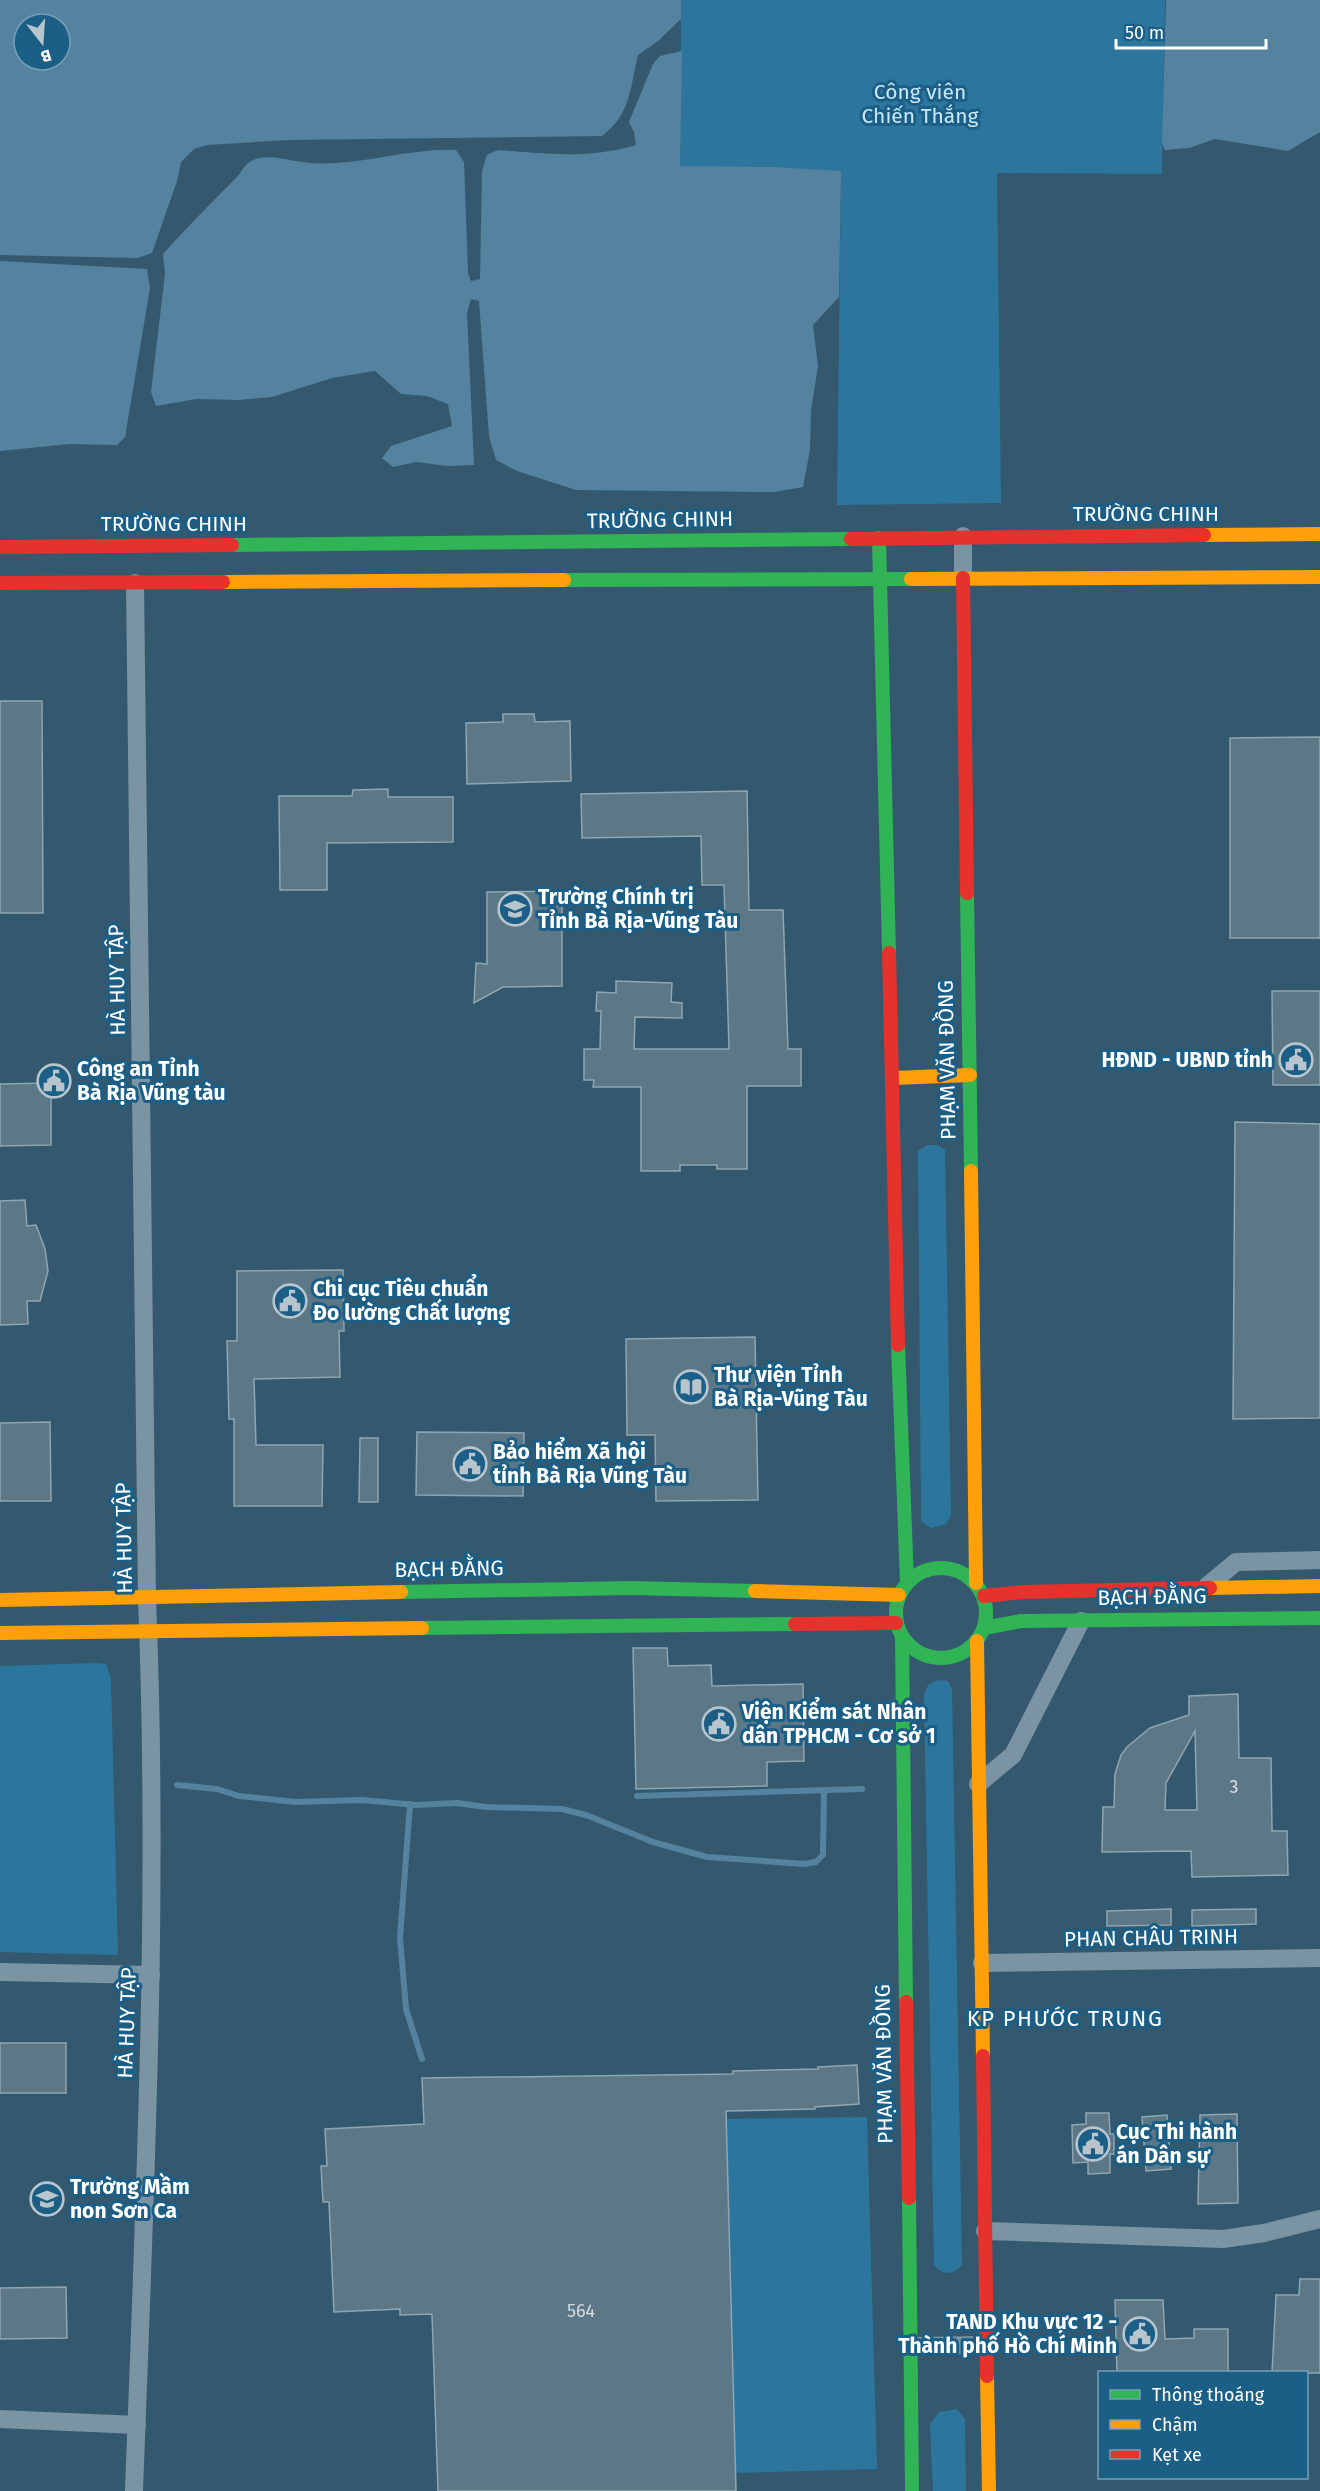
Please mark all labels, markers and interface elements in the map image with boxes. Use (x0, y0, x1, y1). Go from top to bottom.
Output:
north arrow (12, 12, 72, 72)
scale bar (1116, 12, 1266, 50)
text: 50 m (1125, 22, 1164, 44)
text: B (39, 45, 54, 66)
park label: Công viên Chiến Thắng (862, 79, 979, 129)
street label: TRƯỜNG CHINH (1073, 501, 1219, 527)
street label: TRƯỜNG CHINH (587, 506, 733, 534)
street label: TRƯỜNG CHINH (101, 511, 247, 537)
place label: Trường Chính trị Tỉnh Bà Rịa-Vũng Tàu (538, 884, 738, 934)
school or university icon: Trường Chính trị Tỉnh Bà Rịa-Vũng Tàu (497, 891, 533, 927)
street label: HÀ HUY TẬP (103, 924, 131, 1036)
street label: PHẠM VĂN ĐỒNG (931, 980, 961, 1140)
public building icon: HĐND - UBND tỉnh (1278, 1042, 1314, 1078)
place label: HĐND - UBND tỉnh (1101, 1047, 1273, 1073)
place label: Công an Tỉnh Bà Rịa Vũng tàu (77, 1056, 225, 1106)
public building icon: Công an Tỉnh Bà Rịa Vũng tàu (36, 1063, 72, 1099)
place label: Chi cục Tiêu chuẩn Đo lường Chất lượng (313, 1274, 510, 1326)
public building icon: Chi cục Tiêu chuẩn Đo lường Chất lượng (272, 1283, 308, 1319)
place label: Thư viện Tỉnh Bà Rịa-Vũng Tàu (714, 1362, 868, 1412)
library icon: Thư viện Tỉnh Bà Rịa-Vũng Tàu (673, 1369, 709, 1405)
place label: Bảo hiểm Xã hội tỉnh Bà Rịa Vũng Tàu (493, 1437, 687, 1489)
public building icon: Bảo hiểm Xã hội tỉnh Bà Rịa Vũng Tàu (452, 1446, 488, 1482)
street label: HÀ HUY TẬP (110, 1482, 138, 1594)
street label: BẠCH ĐẰNG (394, 1553, 504, 1583)
street label: BẠCH ĐẰNG (1097, 1581, 1207, 1611)
place label: Viện Kiểm sát Nhân dân TPHCM - Cơ sở 1 (741, 1697, 936, 1749)
public building icon: Viện Kiểm sát Nhân dân TPHCM - Cơ sở 1 (701, 1706, 737, 1742)
house number: 3 (1230, 1776, 1238, 1798)
street label: PHAN CHÂU TRINH (1064, 1923, 1238, 1953)
street label: HÀ HUY TẬP (112, 1967, 142, 2079)
street label: PHẠM VĂN ĐỒNG (868, 1984, 898, 2144)
district label: KP PHƯỚC TRUNG (967, 2005, 1163, 2032)
place label: Cục Thi hành án Dân sự (1116, 2119, 1237, 2169)
public building icon: Cục Thi hành án Dân sự (1075, 2126, 1111, 2162)
place label: Trường Mầm non Sơn Ca (70, 2172, 190, 2224)
school or university icon: Trường Mầm non Sơn Ca (29, 2181, 65, 2217)
house number: 564 (567, 2300, 596, 2322)
place label: TAND Khu vực 12 - Thành phố Hồ Chí Minh (898, 2309, 1117, 2359)
public building icon: TAND Khu vực 12 - Thành phố Hồ Chí Minh (1122, 2316, 1158, 2352)
legend (1098, 2371, 1308, 2479)
text: Thông thoáng (1152, 2384, 1265, 2406)
text: Chậm (1152, 2414, 1198, 2436)
text: Kẹt xe (1152, 2444, 1202, 2466)

